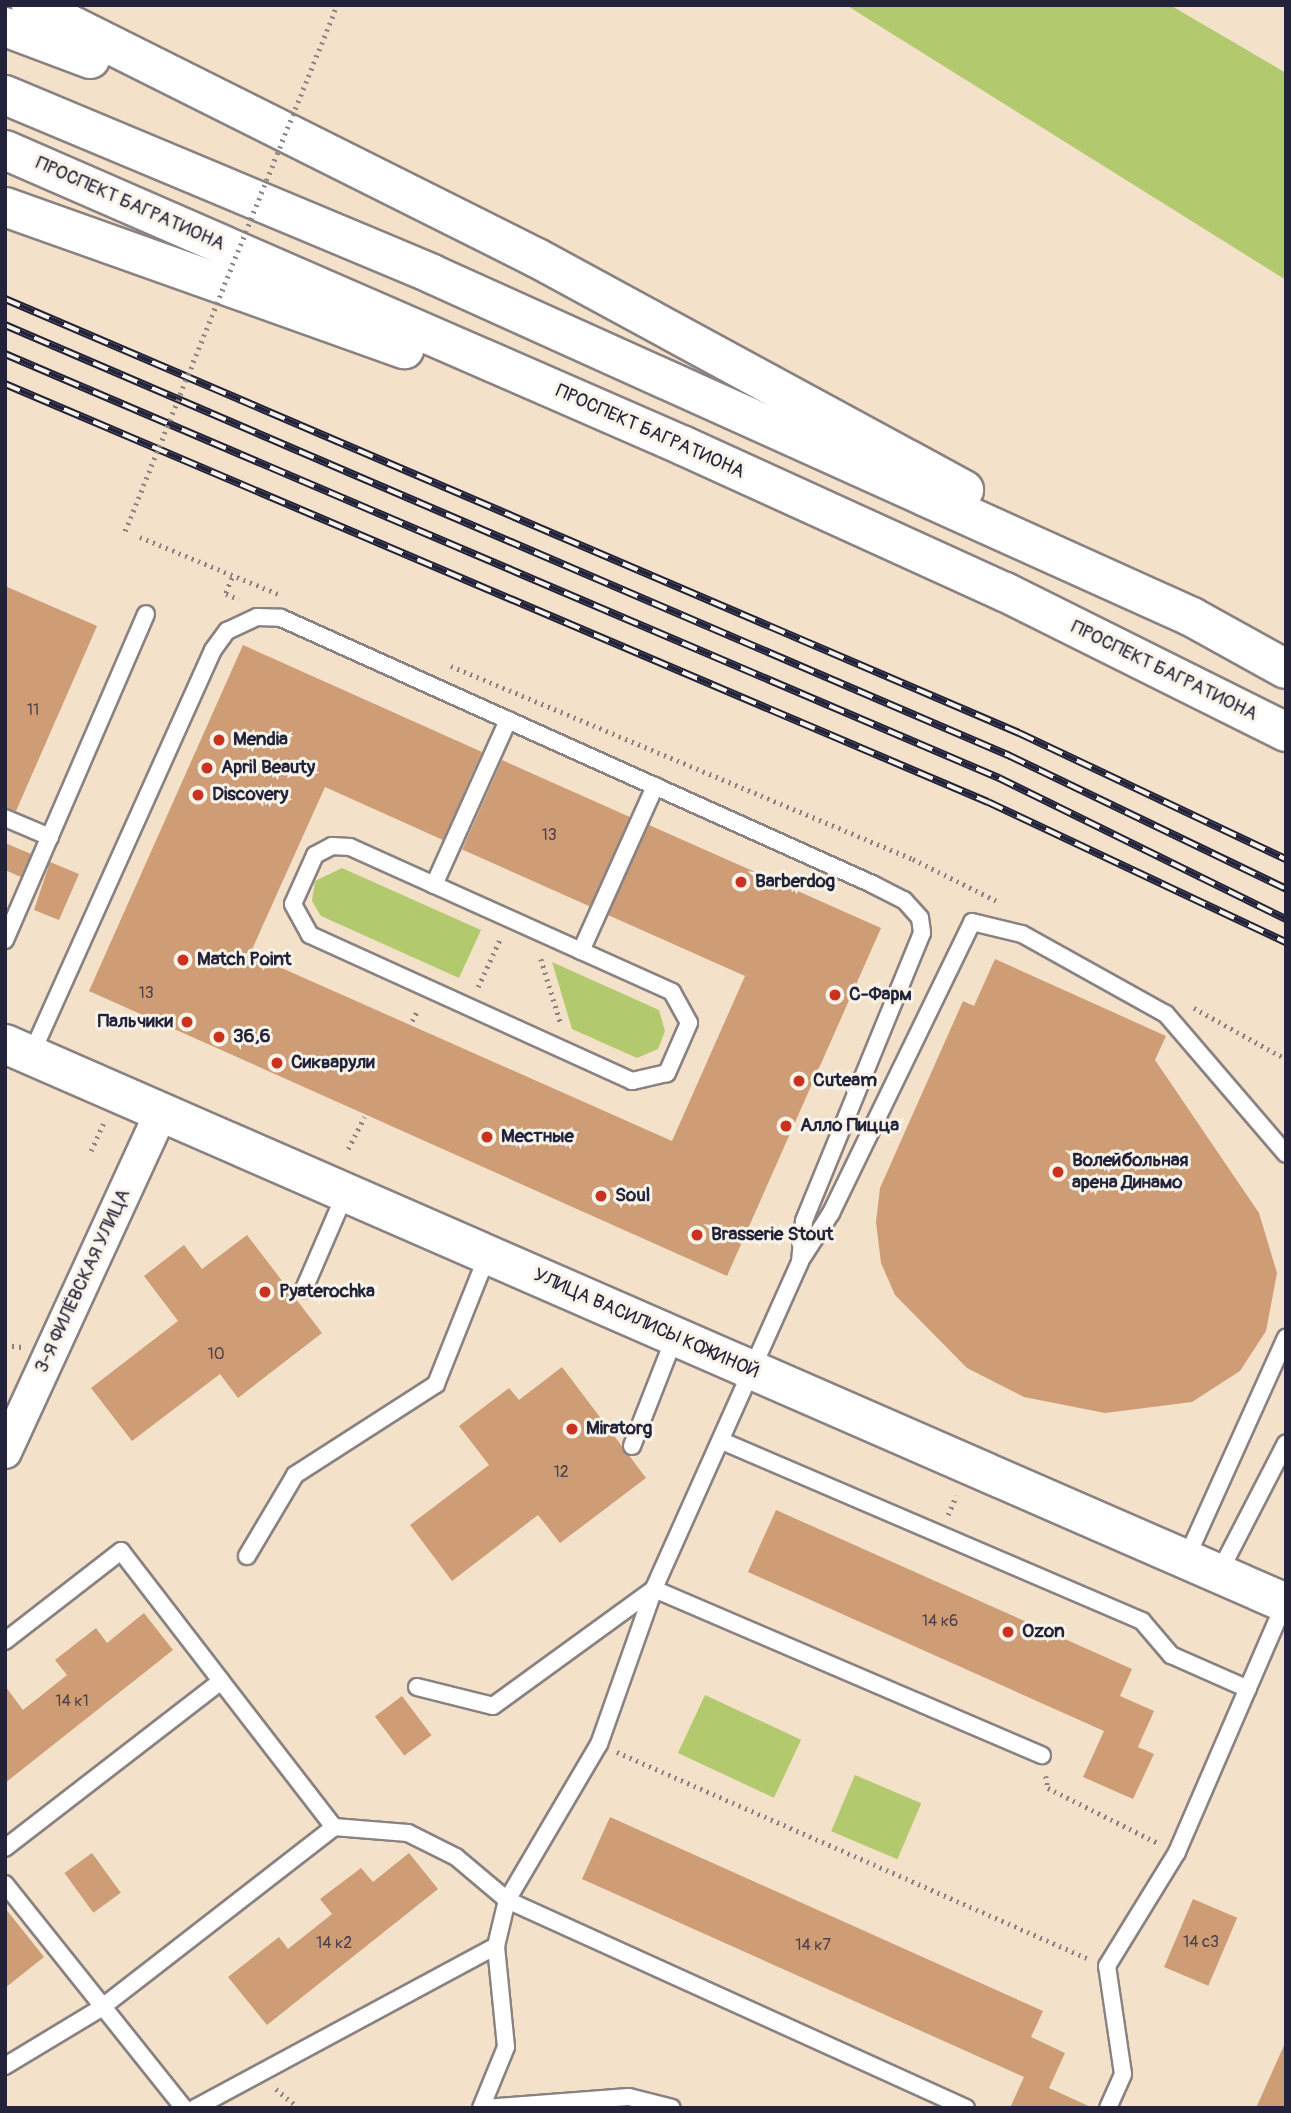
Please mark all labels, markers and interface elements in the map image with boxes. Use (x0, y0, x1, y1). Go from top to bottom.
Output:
street label: ПРОСПЕКТ БАГРАТИОНА (32, 152, 228, 256)
street label: ПРОСПЕКТ БАГРАТИОНА (552, 380, 748, 484)
street label: ПРОСПЕКТ БАГРАТИОНА (1067, 616, 1261, 726)
house number: 11 (27, 700, 39, 720)
place label: Mendia (233, 729, 288, 751)
marker: Mendia (211, 732, 227, 748)
place label: April Beauty (221, 757, 315, 779)
marker: April Beauty (199, 760, 215, 776)
place label: Discovery (212, 784, 288, 806)
marker: Discovery (190, 787, 206, 803)
house number: 13 (541, 825, 557, 845)
place label: Barberdog (755, 871, 835, 893)
marker: Barberdog (733, 874, 749, 890)
place label: Match Point (197, 949, 291, 971)
marker: Match Point (175, 952, 191, 968)
house number: 13 (138, 983, 154, 1003)
place label: C-Фарм (849, 984, 912, 1006)
marker: C-Фарм (827, 987, 843, 1003)
place label: Пальчики (98, 1011, 173, 1033)
marker: Пальчики (179, 1014, 195, 1030)
place label: 36,6 (233, 1026, 271, 1048)
marker: 36,6 (211, 1029, 227, 1045)
place label: Сикварули (291, 1052, 375, 1074)
marker: Сикварули (269, 1055, 285, 1071)
place label: Cuteam (813, 1070, 877, 1092)
marker: Cuteam (791, 1073, 807, 1089)
place label: Алло Пицца (800, 1115, 899, 1137)
marker: Алло Пицца (778, 1118, 794, 1134)
place label: Местные (501, 1126, 574, 1148)
marker: Местные (479, 1129, 495, 1145)
place label: Волейбольная арена Динамо (1072, 1150, 1189, 1194)
marker: Волейбольная арена Динамо (1050, 1164, 1066, 1180)
place label: Soul (615, 1185, 650, 1207)
street label: 3-Я ФИЛЁВСКАЯ УЛИЦА (30, 1186, 136, 1376)
marker: Soul (593, 1188, 609, 1204)
place label: Brasserie Stout (711, 1224, 834, 1246)
marker: Brasserie Stout (689, 1227, 705, 1243)
street label: УЛИЦА ВАСИЛИСЫ КОЖИНОЙ (530, 1264, 762, 1384)
place label: Pyaterochka (279, 1281, 375, 1303)
marker: Pyaterochka (257, 1284, 273, 1300)
house number: 10 (207, 1344, 225, 1364)
place label: Miratorg (586, 1418, 652, 1440)
marker: Miratorg (564, 1421, 580, 1437)
house number: 12 (553, 1462, 569, 1482)
house number: 14 к6 (922, 1611, 958, 1631)
place label: Ozon (1022, 1621, 1065, 1643)
marker: Ozon (1000, 1624, 1016, 1640)
house number: 14 к1 (55, 1691, 89, 1711)
house number: 14 с3 (1183, 1932, 1219, 1952)
house number: 14 к2 (316, 1933, 352, 1953)
house number: 14 к7 (795, 1935, 831, 1955)

